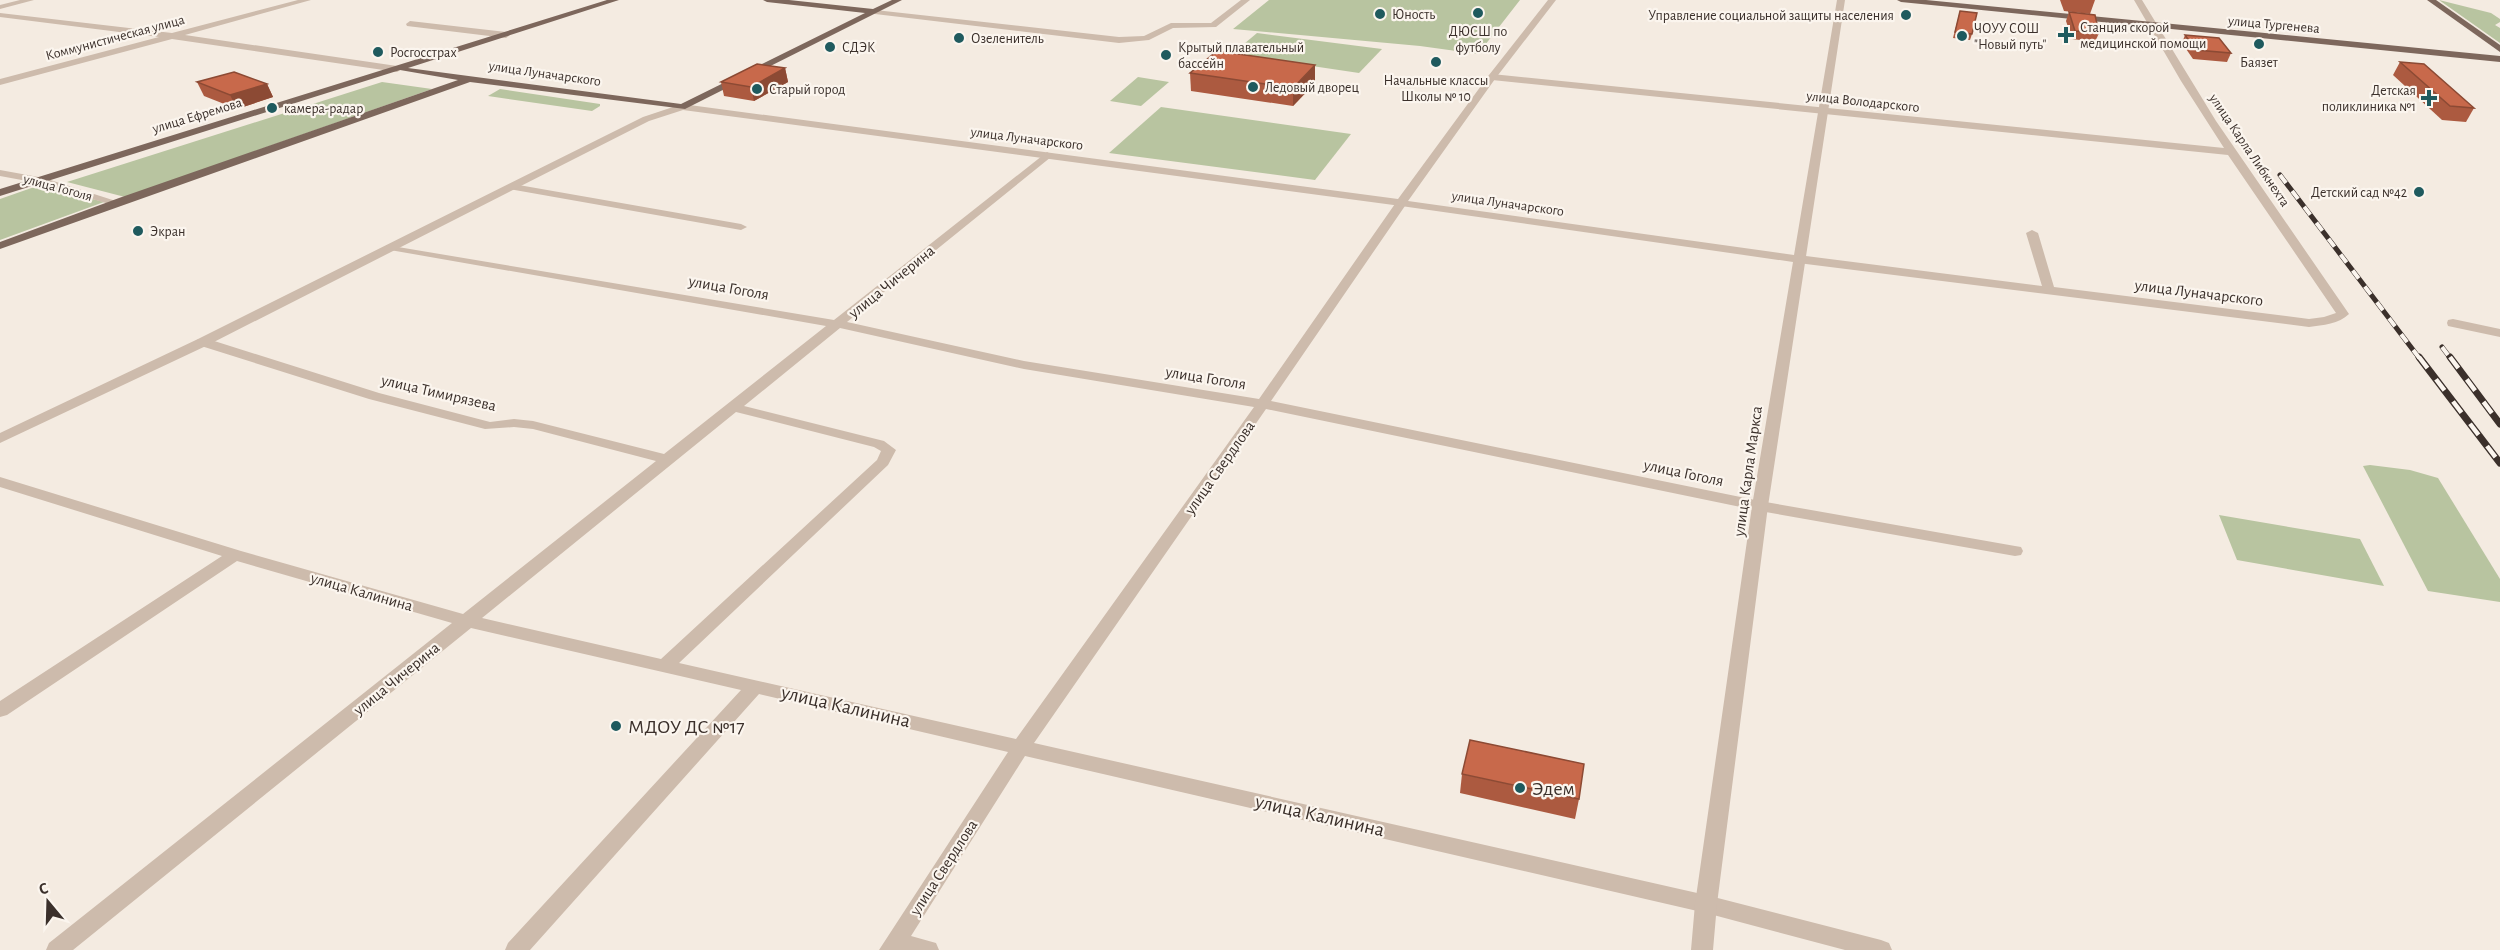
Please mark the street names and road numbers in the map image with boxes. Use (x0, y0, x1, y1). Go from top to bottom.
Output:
street label: Коммунистическая улица (44, 13, 187, 63)
street label: улица Тургенева (2226, 14, 2321, 36)
street label: улица Луначарского (487, 59, 602, 89)
street label: улица Володарского (1805, 89, 1920, 115)
street label: улица Карла Либкнехта (2206, 91, 2292, 210)
street label: улица Ефремова (150, 96, 244, 137)
street label: улица Луначарского (969, 125, 1084, 153)
street label: улица Гоголя (21, 172, 94, 204)
street label: улица Луначарского (1450, 189, 1565, 219)
street label: улица Чичерина (845, 242, 938, 323)
street label: улица Гоголя (686, 273, 770, 304)
street label: улица Луначарского (2133, 277, 2264, 310)
street label: улица Гоголя (1163, 364, 1247, 393)
street label: улица Тимирязева (379, 372, 498, 415)
street label: улица Карла Маркса (1731, 405, 1766, 539)
street label: улица Свердлова (1181, 418, 1259, 519)
street label: улица Гоголя (1641, 457, 1725, 490)
street label: улица Калинина (308, 569, 415, 615)
street label: улица Чичерина (350, 639, 443, 720)
street label: улица Калинина (778, 682, 912, 732)
street label: улица Калинина (1252, 791, 1386, 841)
street label: улица Свердлова (907, 817, 981, 919)

